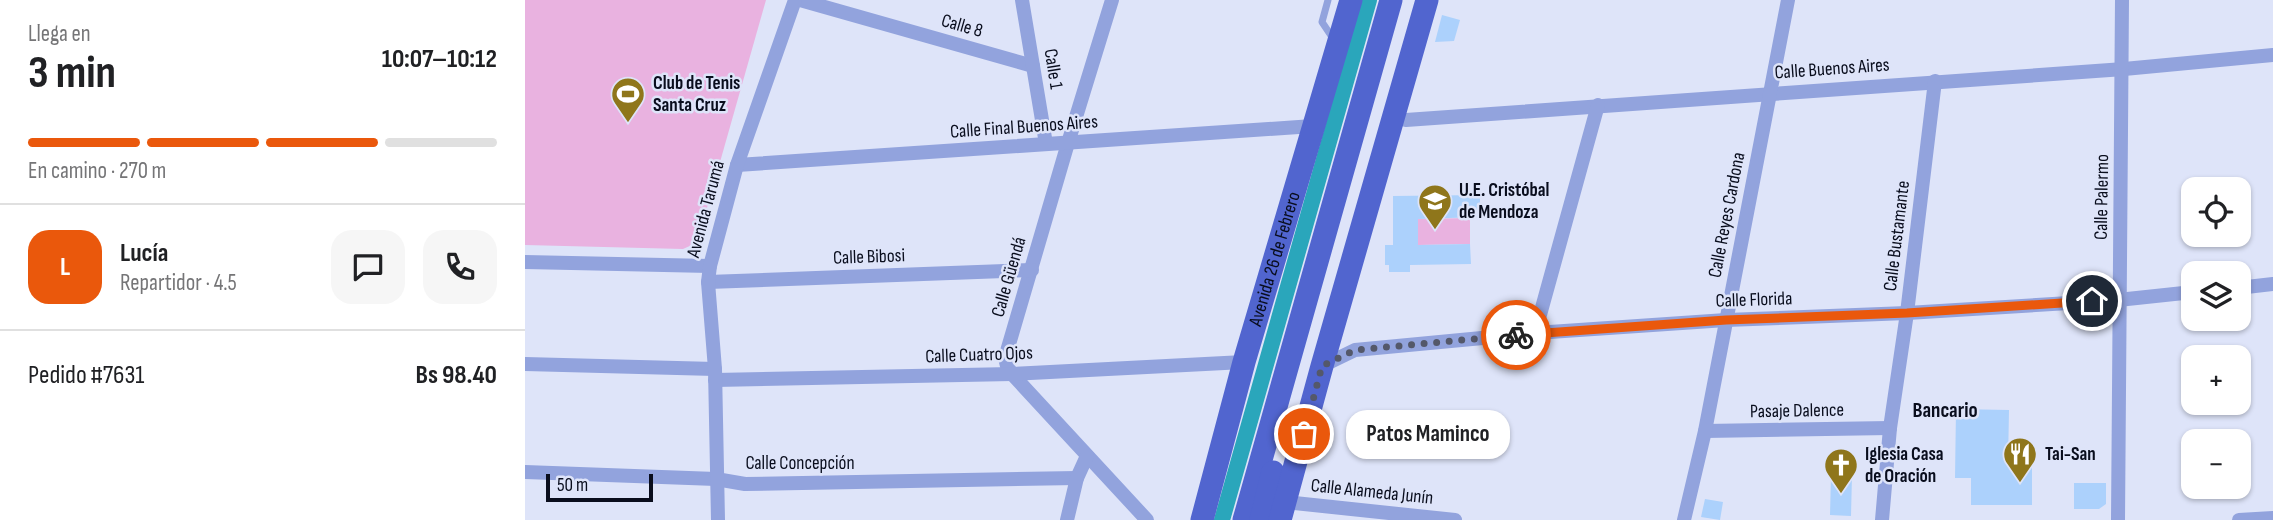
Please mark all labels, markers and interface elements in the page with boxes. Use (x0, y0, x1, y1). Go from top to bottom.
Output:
street label: Calle 8 (939, 9, 985, 43)
text: Llega en (28, 20, 91, 48)
text: 10:07–10:12 (382, 44, 497, 75)
text: 3 min (28, 46, 116, 101)
street label: Calle 1 (1038, 47, 1068, 91)
street label: Calle Buenos Aires (1774, 54, 1890, 84)
place label: Club de Tenis Santa Cruz (653, 72, 740, 117)
sports icon: Club de Tenis Santa Cruz (609, 75, 647, 124)
street label: Calle Final Buenos Aires (949, 110, 1099, 144)
street label: Calle Reyes Cardona (1704, 150, 1750, 280)
street label: Calle Palermo (2090, 154, 2114, 240)
text: En camino · 270 m (28, 157, 166, 185)
street label: Avenida Tarumá (682, 158, 730, 261)
map controls (2181, 177, 2251, 499)
button: locate (2181, 177, 2251, 247)
place label: U.E. Cristóbal de Mendoza (1459, 179, 1549, 224)
street label: Calle Bustamante (1879, 179, 1915, 293)
school or university icon: U.E. Cristóbal de Mendoza (1416, 182, 1454, 231)
street label: Avenida 26 de Febrero (1243, 189, 1305, 330)
button: chat (331, 230, 405, 304)
button: phone (423, 230, 497, 304)
street label: Calle Güendá (987, 234, 1031, 320)
text: Lucía (120, 238, 168, 269)
street label: Calle Bibosi (833, 244, 905, 270)
text: L (60, 252, 70, 283)
button: layers (2181, 261, 2251, 331)
text: Repartidor · 4.5 (120, 269, 237, 297)
pin (2062, 271, 2122, 331)
icon: home (2073, 282, 2111, 320)
street label: Calle Florida (1715, 287, 1793, 313)
courier (1481, 300, 1551, 370)
icon: bike (1497, 316, 1535, 354)
street label: Calle Cuatro Ojos (925, 342, 1033, 368)
button: + (2181, 345, 2251, 415)
text: Pedido #7631 (28, 360, 144, 391)
text: Bs 98.40 (416, 360, 497, 391)
district label: Bancario (1912, 398, 1978, 423)
street label: Pasaje Dalence (1750, 399, 1844, 423)
pin (1274, 404, 1334, 464)
callout: Patos Maminco (1346, 410, 1511, 458)
icon: bag (1285, 415, 1323, 453)
text: Patos Maminco (1366, 420, 1490, 448)
button: − (2181, 429, 2251, 499)
restaurant icon: Tai-San (2001, 435, 2039, 484)
place label: Iglesia Casa de Oración (1865, 443, 1944, 488)
place label: Tai-San (2045, 443, 2096, 466)
church icon: Iglesia Casa de Oración (1822, 446, 1860, 495)
street label: Calle Concepción (745, 452, 855, 475)
scale bar (546, 471, 653, 503)
text: 50 m (557, 474, 588, 497)
street label: Calle Alameda Junín (1310, 474, 1434, 510)

